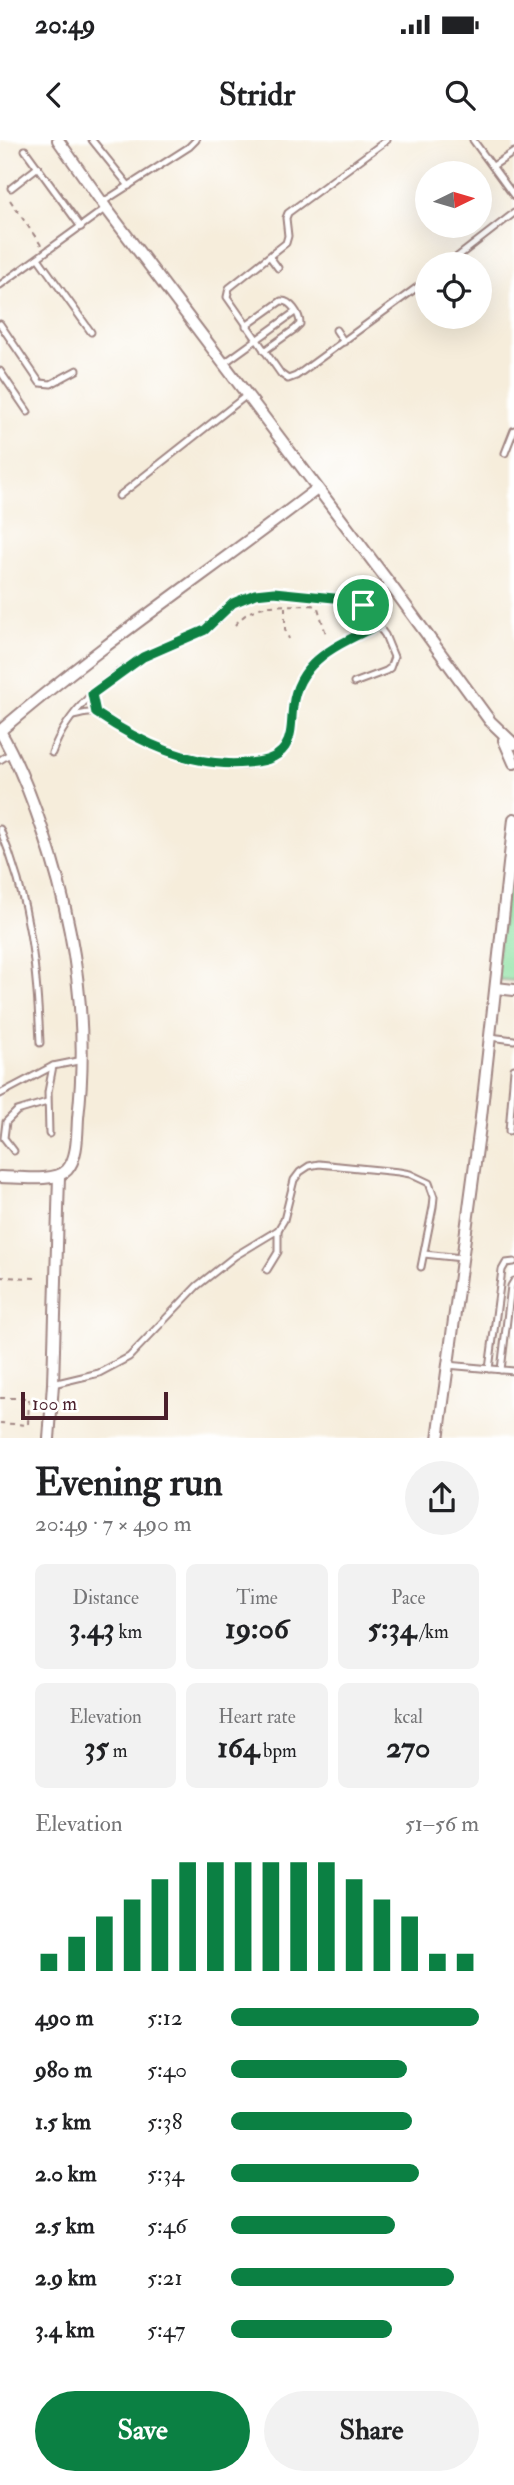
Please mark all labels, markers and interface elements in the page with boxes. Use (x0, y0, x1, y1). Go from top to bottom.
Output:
text: 20:49 (35, 9, 95, 41)
text: Stridr (219, 75, 295, 115)
icon: back (35, 76, 73, 114)
icon: search (441, 76, 479, 114)
north arrow (415, 161, 492, 238)
map controls (415, 161, 492, 329)
button: locate (415, 252, 492, 329)
pin (333, 575, 393, 635)
icon: arrive (344, 586, 382, 624)
scale bar (21, 1390, 168, 1421)
text: 100 m (32, 1392, 77, 1416)
text: Evening run (35, 1459, 223, 1507)
button: share (405, 1461, 479, 1535)
text: 20:49 · 7 × 490 m (35, 1509, 192, 1538)
text: Distance (72, 1586, 139, 1610)
text: Time (236, 1586, 278, 1610)
text: Pace (391, 1586, 425, 1610)
text: 3.43 (69, 1610, 115, 1647)
text: 19:06 (225, 1610, 289, 1647)
text: 5:34 (368, 1610, 416, 1647)
text: km (115, 1620, 142, 1644)
text: /km (416, 1620, 449, 1644)
text: Elevation (69, 1705, 142, 1729)
text: Heart rate (218, 1705, 296, 1729)
text: kcal (394, 1705, 423, 1729)
text: 35 (84, 1729, 109, 1766)
text: 164 (217, 1729, 259, 1766)
text: 270 (386, 1729, 430, 1766)
text: m (109, 1739, 127, 1763)
text: bpm (259, 1739, 297, 1763)
text: Elevation (35, 1809, 123, 1838)
text: 51–56 m (405, 1809, 479, 1838)
text: 490 m (35, 2003, 94, 2032)
text: 5:12 (147, 2003, 183, 2032)
text: 980 m (35, 2055, 92, 2084)
text: 5:40 (147, 2055, 187, 2084)
text: 1.5 km (35, 2107, 91, 2136)
text: 5:38 (147, 2107, 182, 2136)
text: 2.0 km (35, 2159, 97, 2188)
text: 5:34 (147, 2159, 184, 2188)
text: 2.5 km (35, 2211, 95, 2240)
text: 5:46 (147, 2211, 187, 2240)
text: 2.9 km (35, 2263, 97, 2292)
text: 5:21 (147, 2263, 183, 2292)
text: 3.4 km (35, 2315, 95, 2344)
text: 5:47 (147, 2315, 185, 2344)
button: Save (35, 2391, 250, 2471)
button: Share (264, 2391, 479, 2471)

